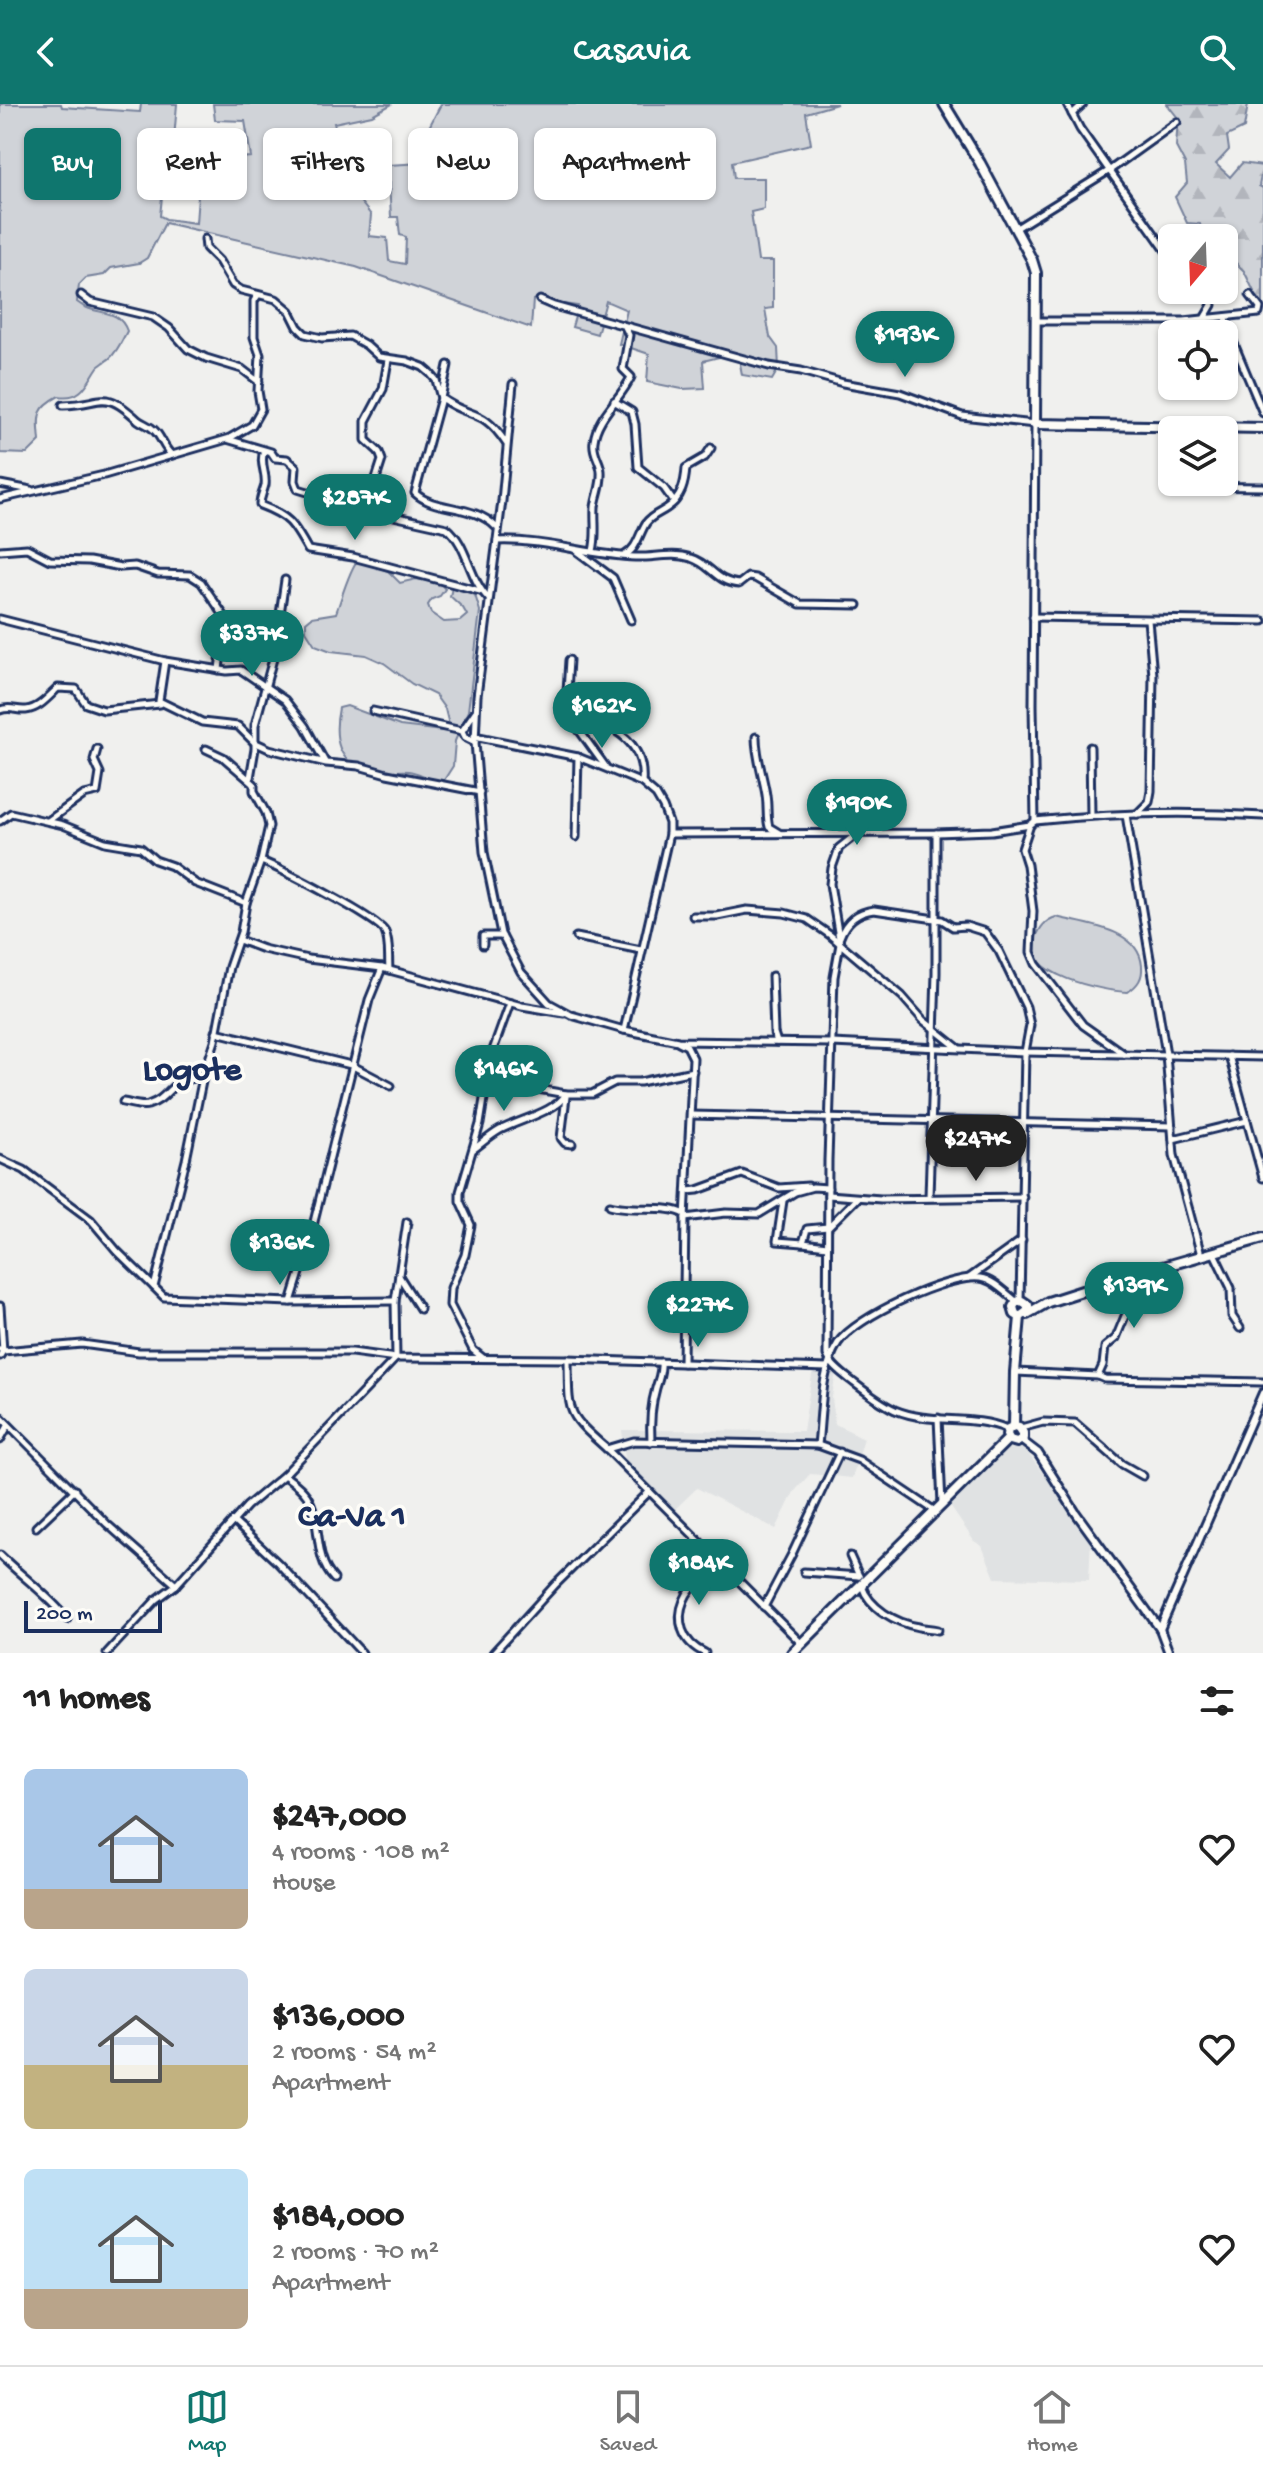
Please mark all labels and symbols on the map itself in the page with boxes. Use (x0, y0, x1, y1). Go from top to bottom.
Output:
north arrow (1158, 224, 1238, 304)
pin: $193K (849, 311, 961, 379)
pin: $287K (299, 474, 411, 542)
pin: $337K (196, 610, 308, 678)
pin: $162K (546, 682, 658, 750)
pin: $190K (801, 779, 913, 847)
pin: $146K (448, 1045, 560, 1113)
district label: Logote (143, 1053, 243, 1093)
pin: $247K (920, 1115, 1032, 1183)
pin: $136K (224, 1219, 336, 1287)
pin: $139K (1078, 1262, 1190, 1330)
pin: $227K (642, 1281, 754, 1349)
district label: Ca-Va 1 (298, 1499, 406, 1539)
pin: $184K (643, 1539, 755, 1607)
scale bar (24, 1597, 162, 1633)

